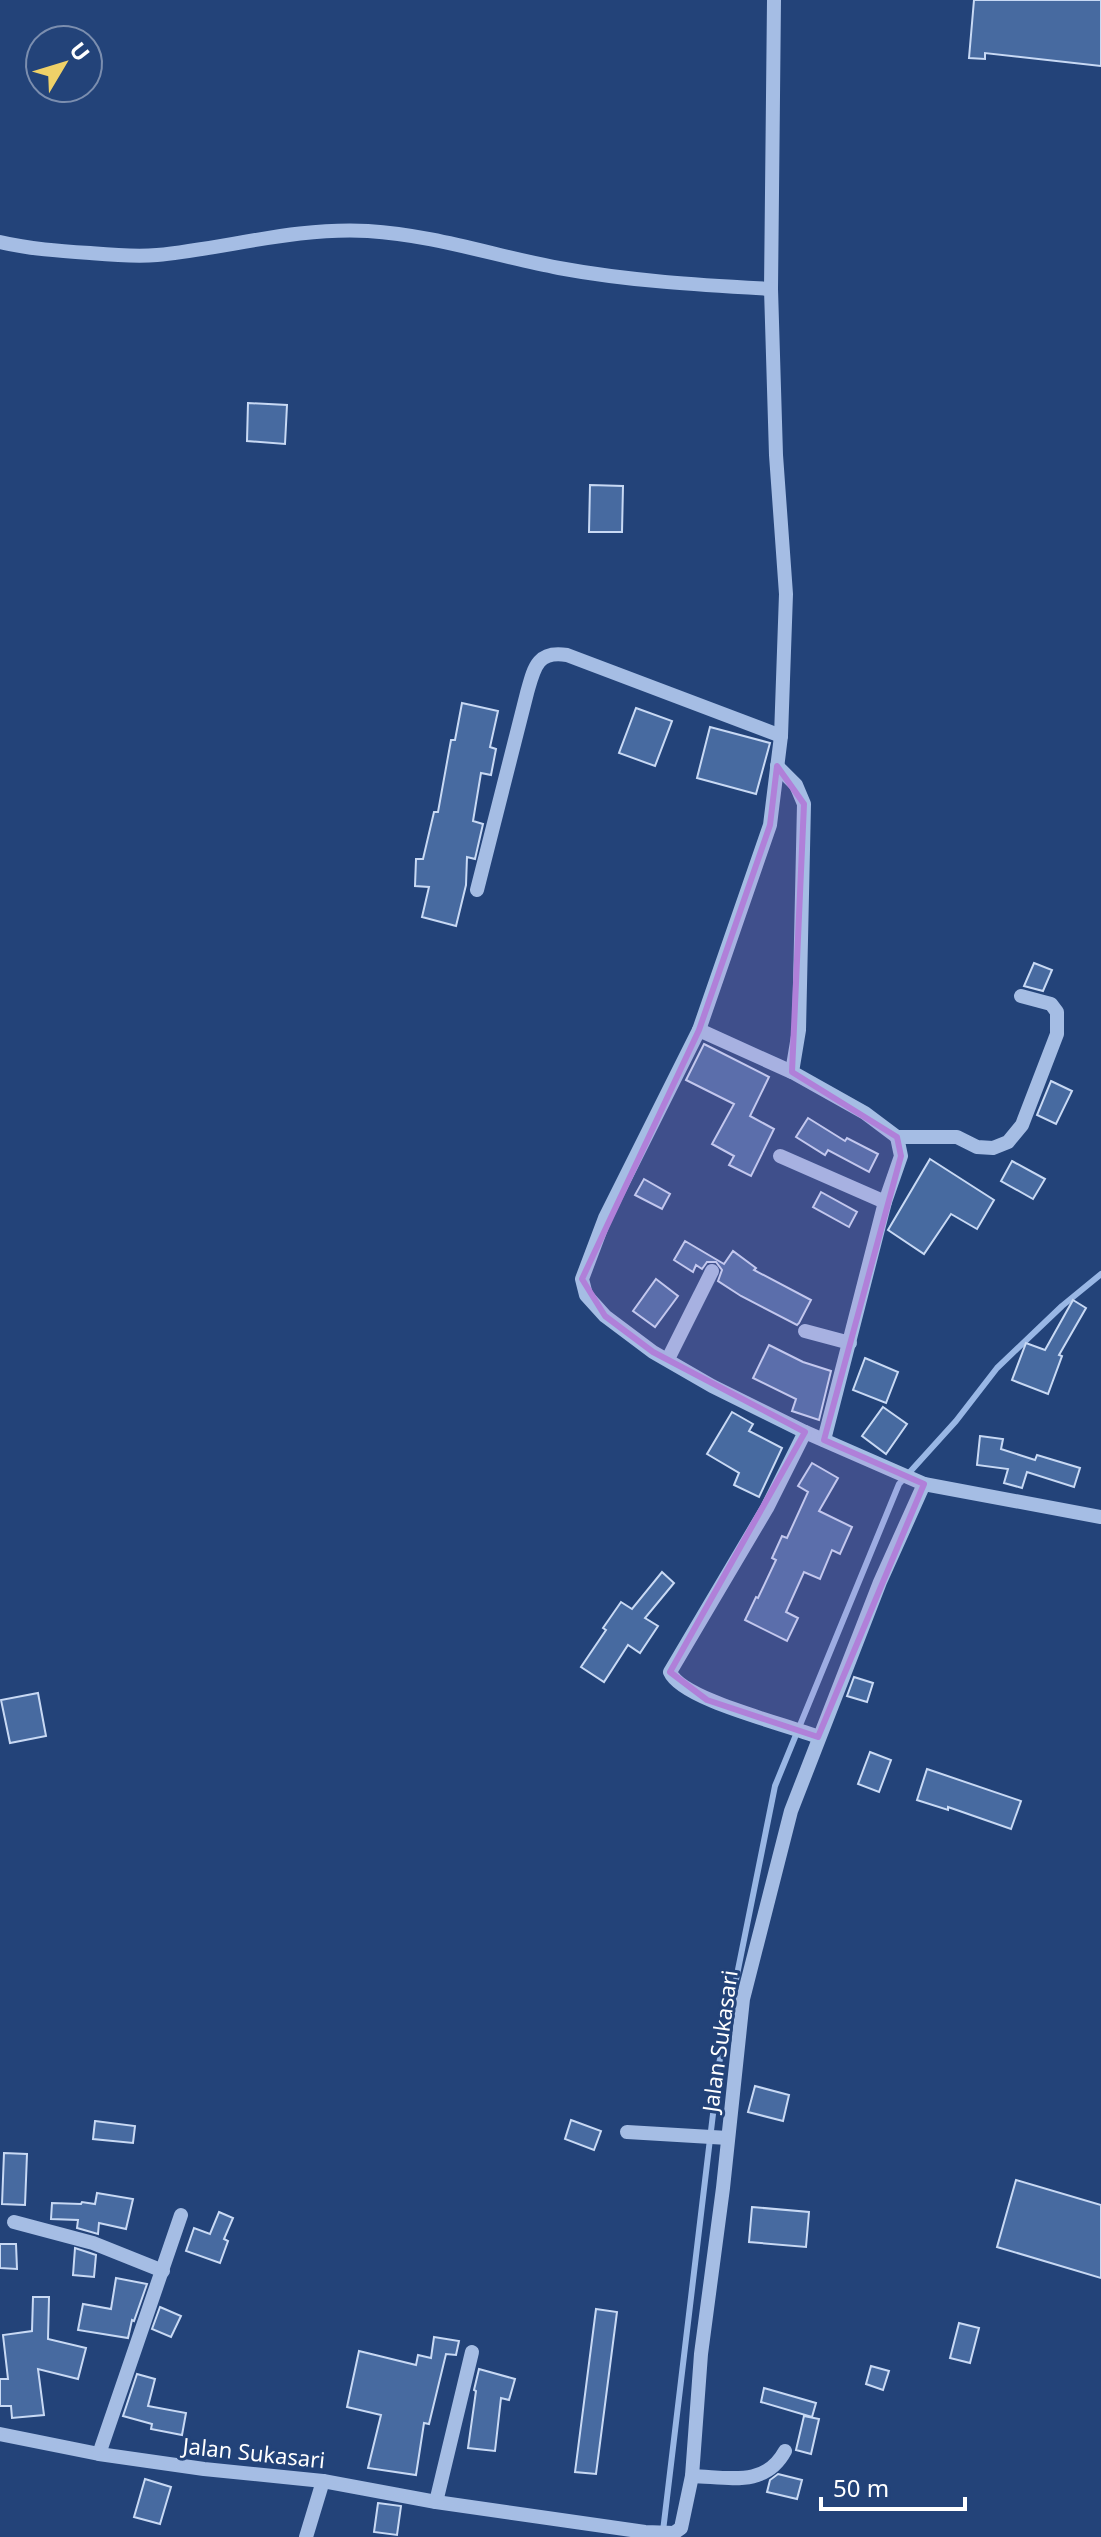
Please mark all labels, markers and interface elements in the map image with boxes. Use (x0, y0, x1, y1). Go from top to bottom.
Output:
north arrow (24, 24, 104, 104)
text: U (64, 35, 97, 67)
street label: Jalan Sukasari (694, 1968, 744, 2116)
street label: Jalan Sukasari (179, 2429, 327, 2474)
scale bar (821, 2461, 965, 2511)
text: 50 m (833, 2471, 889, 2504)

